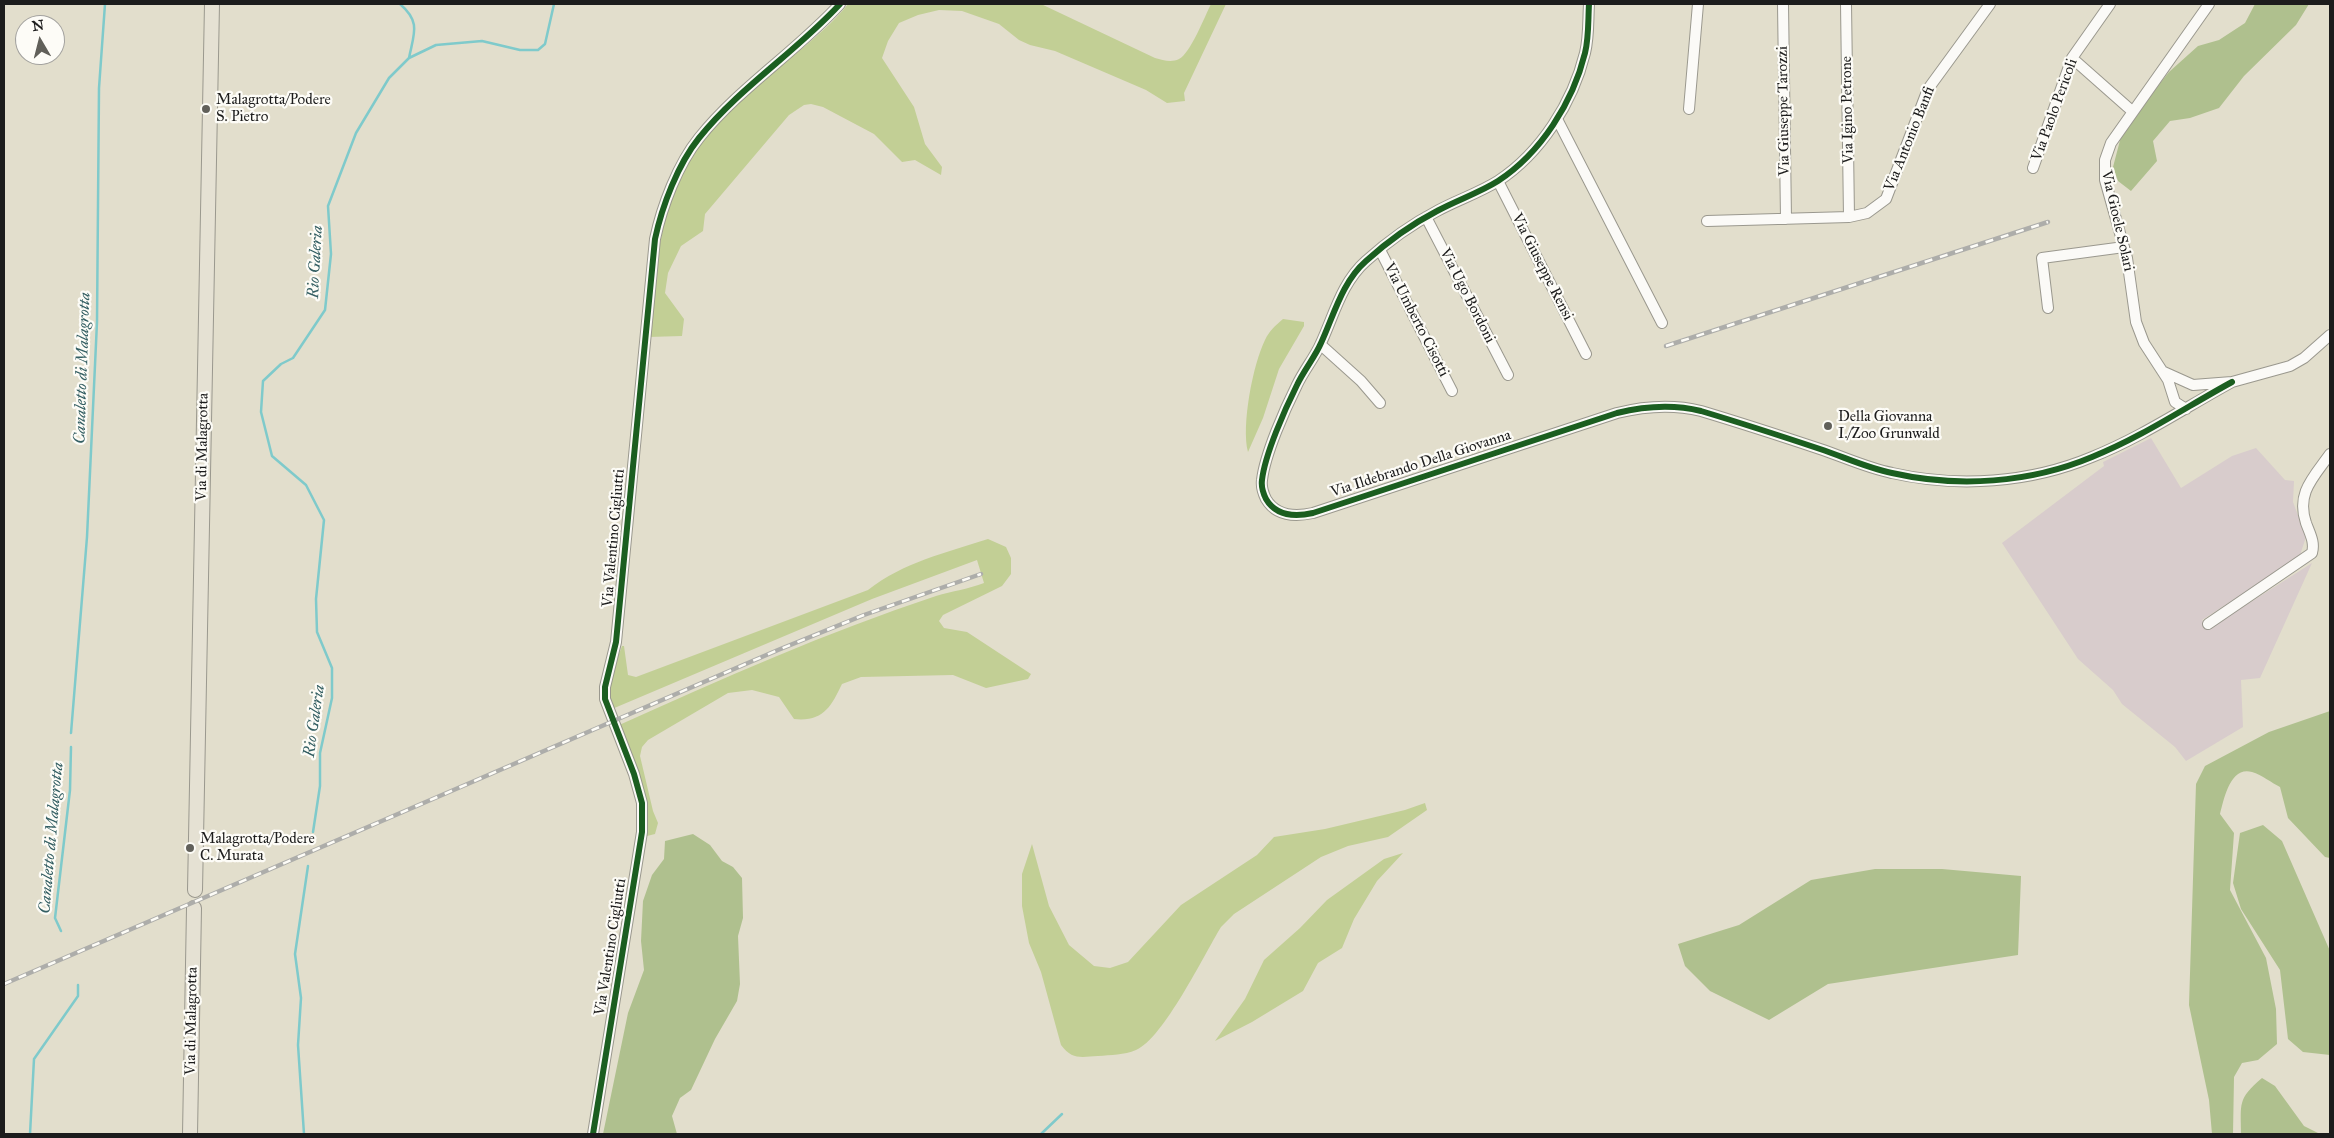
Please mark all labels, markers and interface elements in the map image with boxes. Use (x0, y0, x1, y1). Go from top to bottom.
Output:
north arrow (15, 15, 65, 65)
text: N (31, 16, 45, 35)
street label: Via Giuseppe Tarozzi (1774, 46, 1794, 176)
street label: Via Igino Petrone (1838, 56, 1858, 164)
street label: Via Paolo Pericoli (2028, 56, 2082, 164)
street label: Via Antonio Banfi (1881, 84, 1939, 194)
place label: Malagrotta/Podere S. Pietro (216, 91, 331, 126)
marker: Malagrotta/Podere S. Pietro (200, 103, 212, 115)
street label: Via Gioele Solari (2097, 169, 2137, 273)
street label: Via Giuseppe Rensi (1507, 210, 1577, 324)
water label: Rio Galeria (305, 225, 327, 299)
street label: Via Ugo Bordoni (1435, 246, 1499, 346)
street label: Via Umberto Cisotti (1379, 260, 1453, 380)
water label: Canaletto di Malagrotta (71, 292, 95, 444)
street label: Via di Malagrotta (193, 393, 213, 501)
place label: Della Giovanna I./Zoo Grunwald (1838, 408, 1940, 443)
marker: Della Giovanna I./Zoo Grunwald (1822, 420, 1834, 432)
street label: Via Ildebrando Della Giovanna (1329, 426, 1513, 502)
street label: Via Valentino Cigliutti (599, 468, 629, 608)
water label: Rio Galeria (300, 684, 330, 758)
water label: Canaletto di Malagrotta (36, 762, 68, 914)
place label: Malagrotta/Podere C. Murata (200, 830, 315, 865)
marker: Malagrotta/Podere C. Murata (184, 842, 196, 854)
street label: Via Valentino Cigliutti (591, 877, 631, 1017)
street label: Via di Malagrotta (182, 967, 202, 1075)

